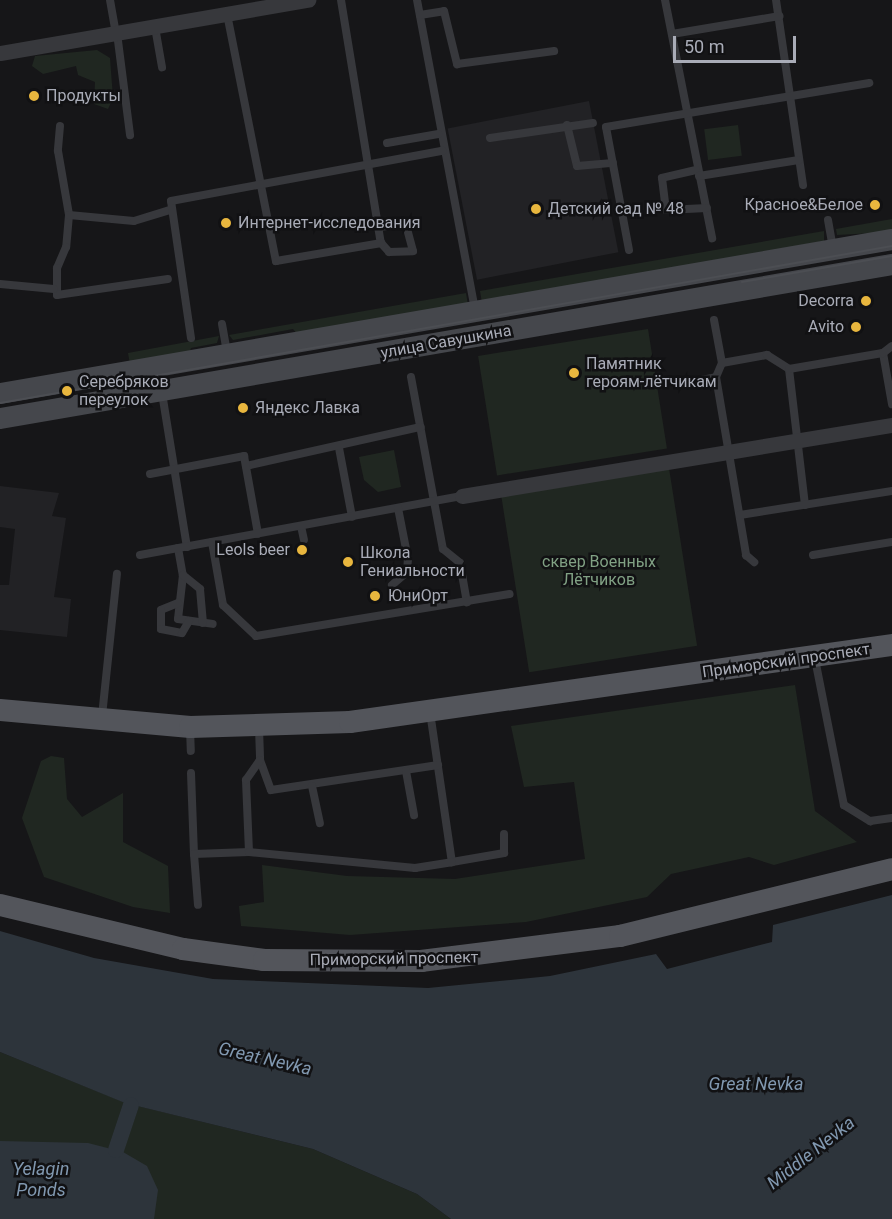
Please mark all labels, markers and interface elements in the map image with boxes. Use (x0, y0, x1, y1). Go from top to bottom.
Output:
scale bar (676, 24, 799, 62)
text: 50 m (684, 36, 724, 57)
place label: Продукты (46, 86, 121, 106)
marker: Продукты (27, 89, 41, 103)
place label: Красное&Белое (745, 195, 863, 215)
marker: Красное&Белое (868, 198, 882, 212)
place label: Детский сад № 48 (548, 199, 684, 219)
marker: Детский сад № 48 (529, 202, 543, 216)
place label: Интернет-исследования (238, 213, 421, 233)
marker: Интернет-исследования (219, 216, 233, 230)
place label: Decorra (798, 291, 854, 311)
marker: Decorra (859, 294, 873, 308)
place label: Avito (808, 317, 844, 337)
marker: Avito (849, 320, 863, 334)
street label: улица Савушкина (379, 321, 513, 363)
place label: Памятник героям-лётчикам (586, 354, 717, 392)
marker: Памятник героям-лётчикам (567, 366, 581, 380)
place label: Серебряков переулок (79, 372, 169, 410)
marker: Серебряков переулок (60, 384, 74, 398)
place label: Яндекс Лавка (255, 398, 360, 418)
marker: Яндекс Лавка (236, 401, 250, 415)
place label: Leols beer (216, 540, 290, 560)
marker: Leols beer (295, 543, 309, 557)
place label: Школа Гениальности (360, 543, 465, 581)
park label: сквер Военных Лётчиков (542, 552, 656, 590)
marker: Школа Гениальности (341, 555, 355, 569)
place label: ЮниОрт (388, 586, 448, 606)
marker: ЮниОрт (366, 587, 384, 605)
street label: Приморский проспект (701, 640, 871, 682)
street label: Приморский проспект (309, 948, 479, 970)
water label: Great Nevka (216, 1038, 314, 1080)
water label: Great Nevka (709, 1073, 803, 1095)
water label: Middle Nevka (763, 1112, 859, 1194)
water label: Yelagin Ponds (13, 1159, 69, 1202)

